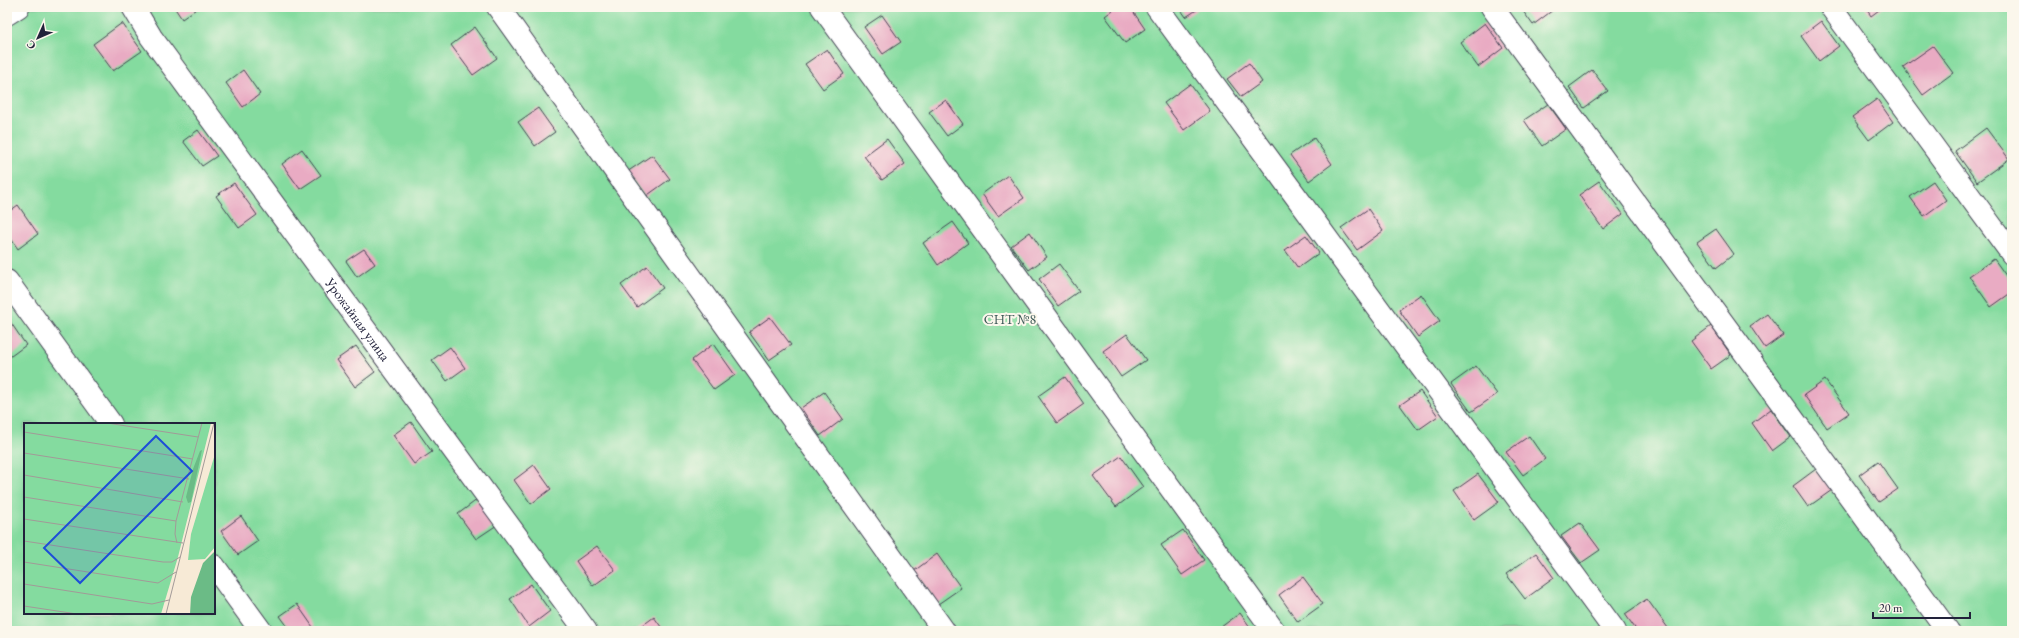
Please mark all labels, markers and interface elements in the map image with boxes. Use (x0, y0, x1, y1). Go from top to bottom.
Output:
north arrow (18, 18, 58, 58)
text: С (23, 37, 39, 53)
street label: Урожайная улица (321, 273, 395, 365)
park label: СНТ №8 (984, 310, 1036, 328)
inset map (24, 423, 215, 614)
scale bar (1873, 594, 1970, 620)
text: 20 m (1879, 600, 1903, 616)

